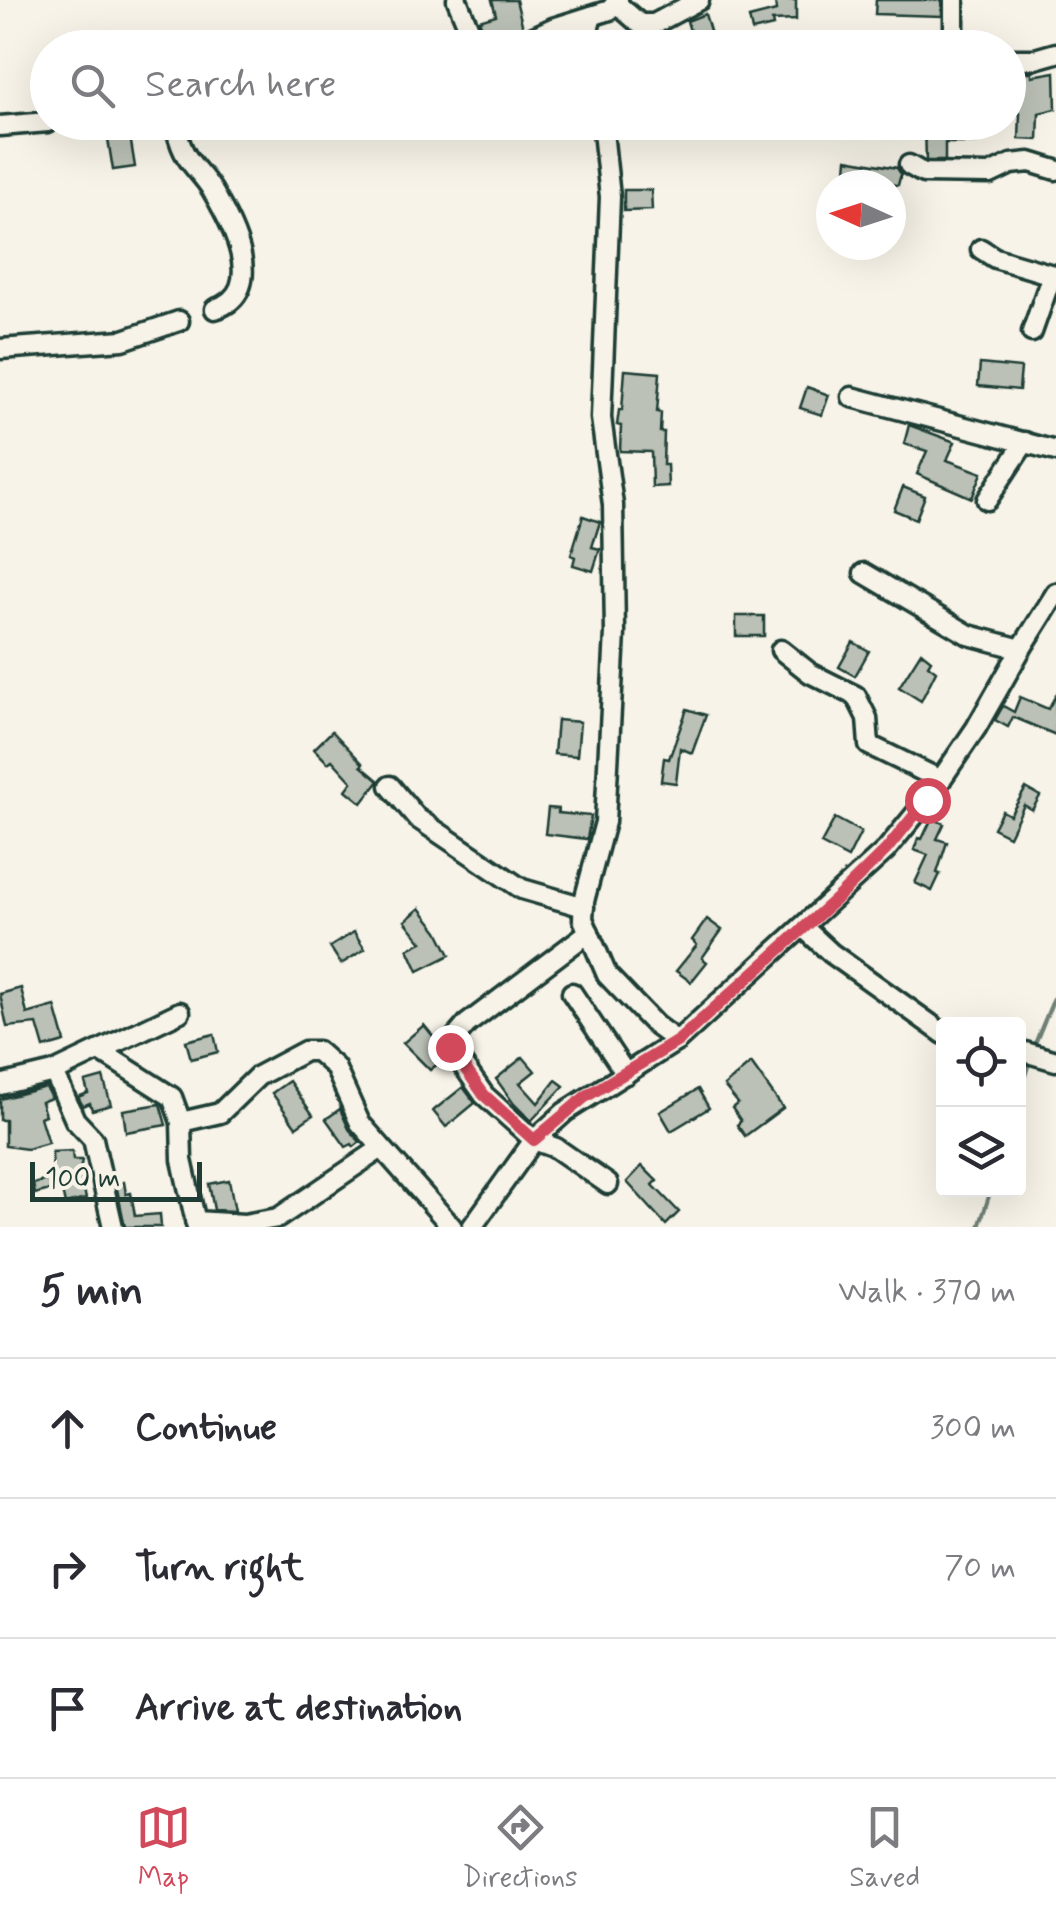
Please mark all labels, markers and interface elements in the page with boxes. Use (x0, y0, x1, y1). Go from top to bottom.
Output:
search box (30, 30, 1026, 140)
icon: search (65, 58, 120, 113)
text: Search here (145, 61, 336, 110)
north arrow (816, 170, 906, 260)
route start (905, 778, 951, 824)
map controls (936, 1017, 1026, 1197)
button: locate (936, 1017, 1026, 1107)
route end (428, 1025, 474, 1071)
button: layers (936, 1107, 1026, 1197)
scale bar (30, 1157, 202, 1202)
text: 100 m (45, 1161, 120, 1198)
text: 5 min (40, 1265, 143, 1320)
text: Walk · 370 m (838, 1271, 1016, 1313)
icon: ahead (40, 1401, 95, 1456)
text: Continue (135, 1404, 277, 1453)
text: 300 m (930, 1407, 1016, 1449)
icon: right (40, 1541, 95, 1596)
text: Turn right (135, 1544, 304, 1593)
text: 70 m (944, 1547, 1016, 1589)
icon: arrive (40, 1681, 95, 1736)
text: Arrive at destination (135, 1684, 462, 1733)
tab: Map (136, 1800, 191, 1897)
tab: Directions (463, 1800, 578, 1897)
tab: Saved (849, 1800, 920, 1897)

